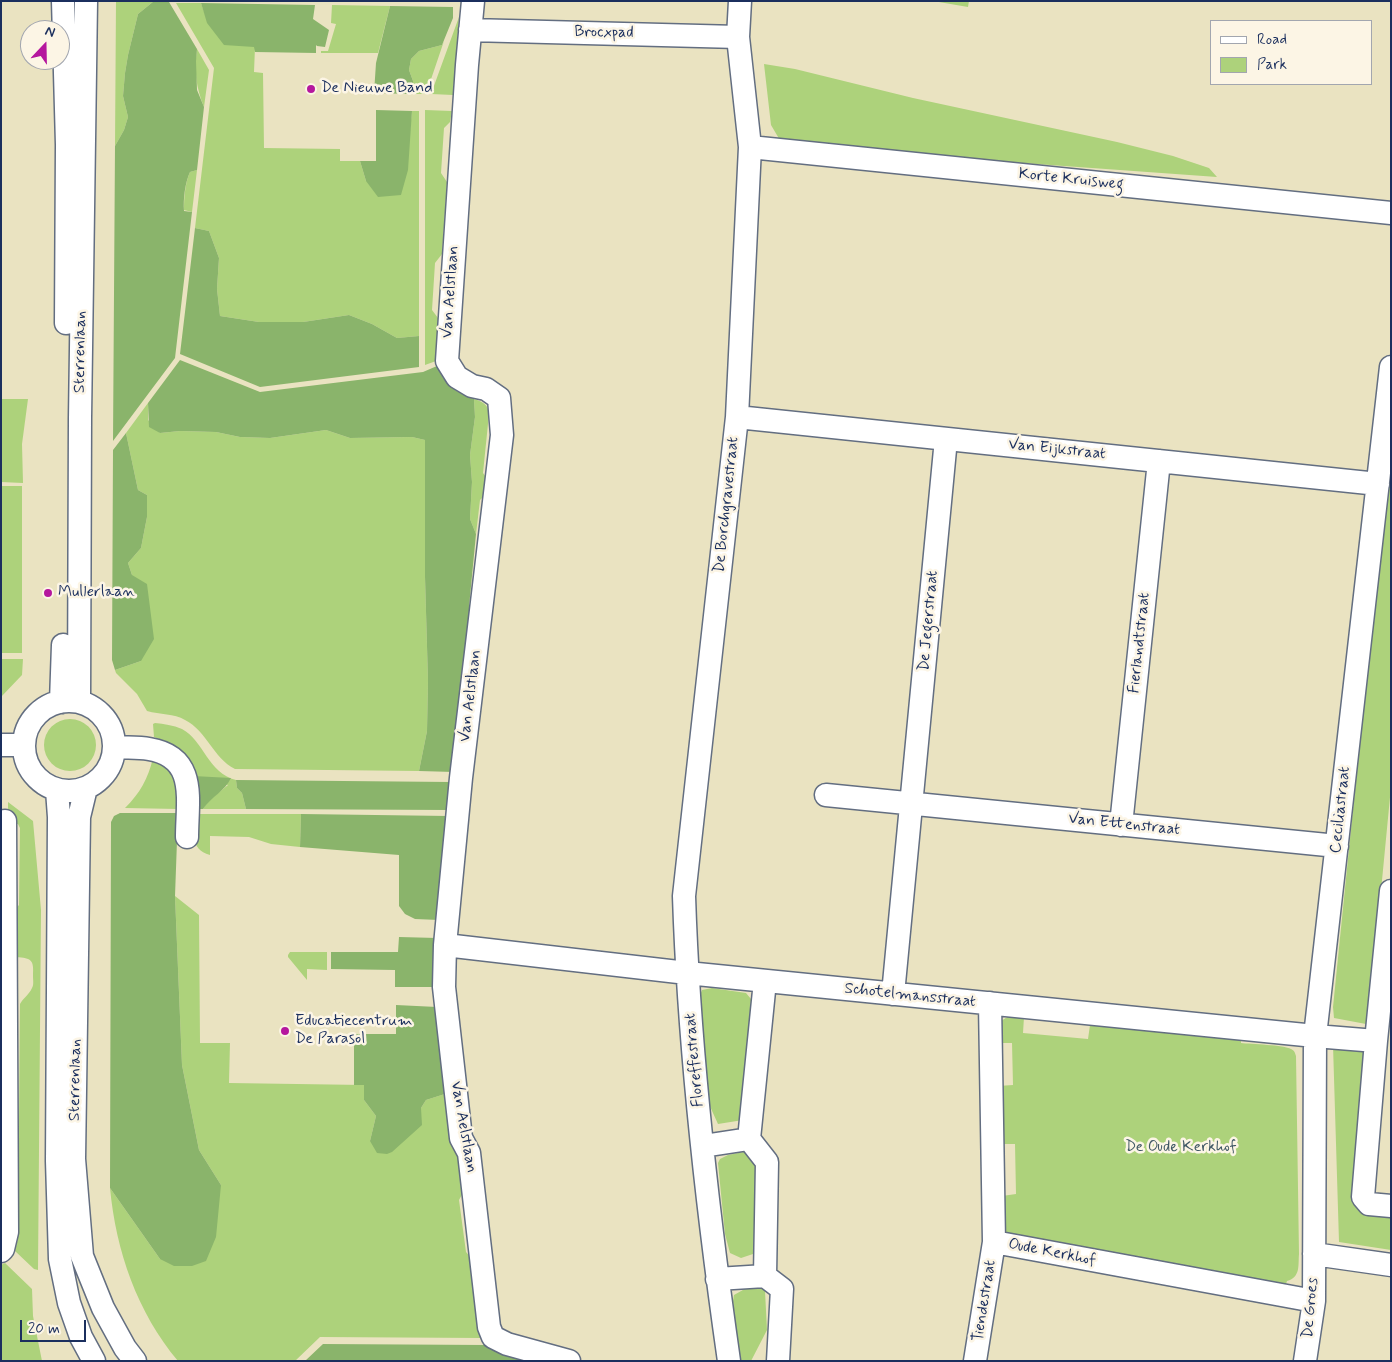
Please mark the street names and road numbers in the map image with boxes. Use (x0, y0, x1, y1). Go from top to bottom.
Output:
street label: Brocxpad (574, 23, 634, 43)
street label: Korte Kruisweg (1018, 165, 1124, 195)
street label: Van Aelstlaan (438, 245, 464, 339)
street label: Sterrenlaan (71, 311, 91, 393)
street label: Van Eijkstraat (1007, 435, 1107, 465)
street label: De Borchgravestraat (710, 436, 744, 574)
street label: De Jegerstraat (915, 570, 943, 672)
street label: Fierlandtstraat (1125, 592, 1155, 694)
street label: Van Aelstlaan (456, 649, 486, 743)
street label: Ceciliastraat (1327, 766, 1355, 854)
street label: Van Ettenstraat (1067, 810, 1181, 840)
street label: Schotelmansstraat (843, 980, 977, 1012)
street label: Floreffestraat (681, 1012, 709, 1108)
street label: Sterrenlaan (66, 1039, 86, 1121)
street label: Van Aelstlaan (445, 1080, 481, 1174)
street label: Oude Kerkhof (1006, 1235, 1098, 1271)
street label: Tiendestraat (969, 1259, 1001, 1343)
street label: De Groes (1299, 1277, 1323, 1339)

